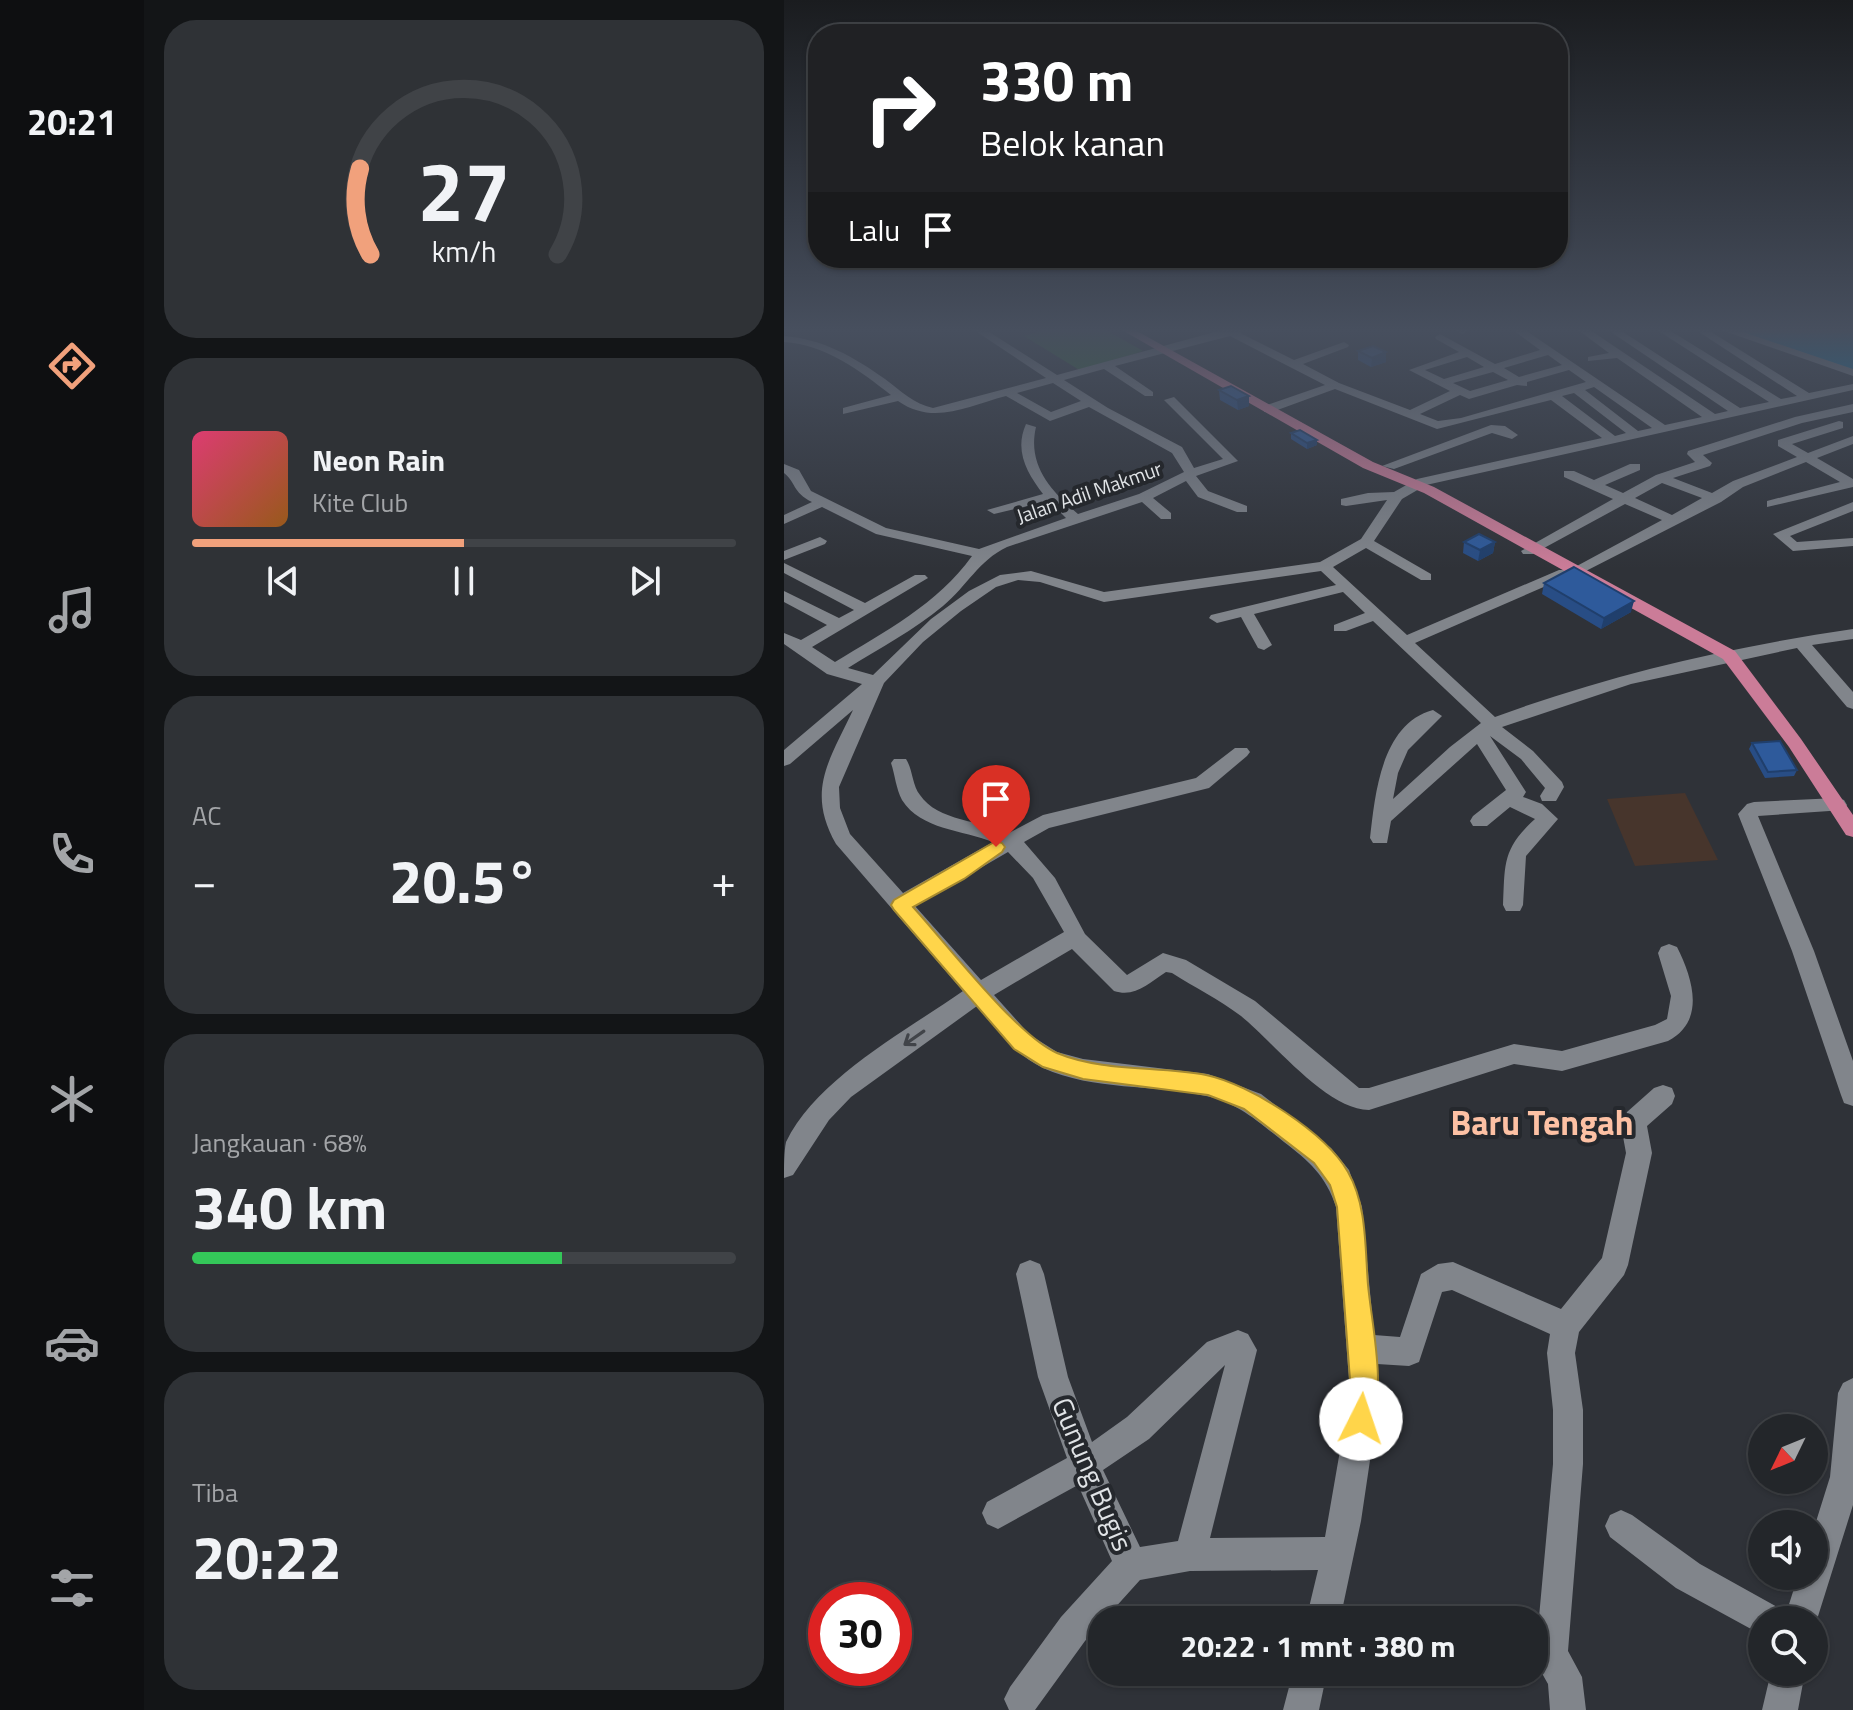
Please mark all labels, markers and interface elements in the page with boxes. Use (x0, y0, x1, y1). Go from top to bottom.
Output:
text: 330 m (980, 38, 1133, 123)
icon: right (848, 56, 952, 160)
text: 20:21 (27, 94, 117, 149)
text: Belok kanan (980, 115, 1165, 170)
text: 27 (417, 127, 511, 253)
text: Lalu (848, 207, 900, 253)
icon: arrive (916, 208, 960, 252)
text: km/h (432, 230, 496, 273)
icon: directions (44, 338, 100, 394)
text: Neon Rain (312, 437, 445, 483)
street label: Jalan Adil Makmur (1012, 453, 1166, 531)
text: Kite Club (312, 483, 408, 522)
icon: previous (261, 559, 305, 603)
icon: pause (442, 559, 486, 603)
icon: next (623, 559, 667, 603)
icon: music (44, 582, 100, 638)
pin (962, 765, 1030, 847)
icon: arrive (974, 777, 1018, 821)
text: AC (192, 796, 221, 835)
icon: phone (44, 826, 100, 882)
text: 20.5° (389, 835, 539, 926)
text: − (192, 847, 217, 914)
text: + (711, 847, 736, 914)
one-way arrow (904, 1030, 926, 1046)
icon: climate (44, 1071, 100, 1127)
district label: Baru Tengah (1450, 1096, 1634, 1148)
text: Jangkauan · 68% (192, 1123, 367, 1162)
text: 340 km (192, 1161, 387, 1252)
icon: car (44, 1315, 100, 1371)
position arrow (1319, 1377, 1403, 1461)
street label: Gunung Bugis (1041, 1390, 1145, 1558)
north arrow (1748, 1414, 1828, 1494)
map controls (1748, 1414, 1828, 1686)
text: Tiba (192, 1473, 238, 1512)
button: sound (1748, 1510, 1828, 1590)
text: 20:22 (192, 1511, 342, 1602)
icon: filters (44, 1560, 100, 1616)
speed limit sign: 30 (808, 1582, 912, 1686)
button: search (1748, 1606, 1828, 1686)
text: 20:22 · 1 mnt · 380 m (1181, 1623, 1455, 1669)

